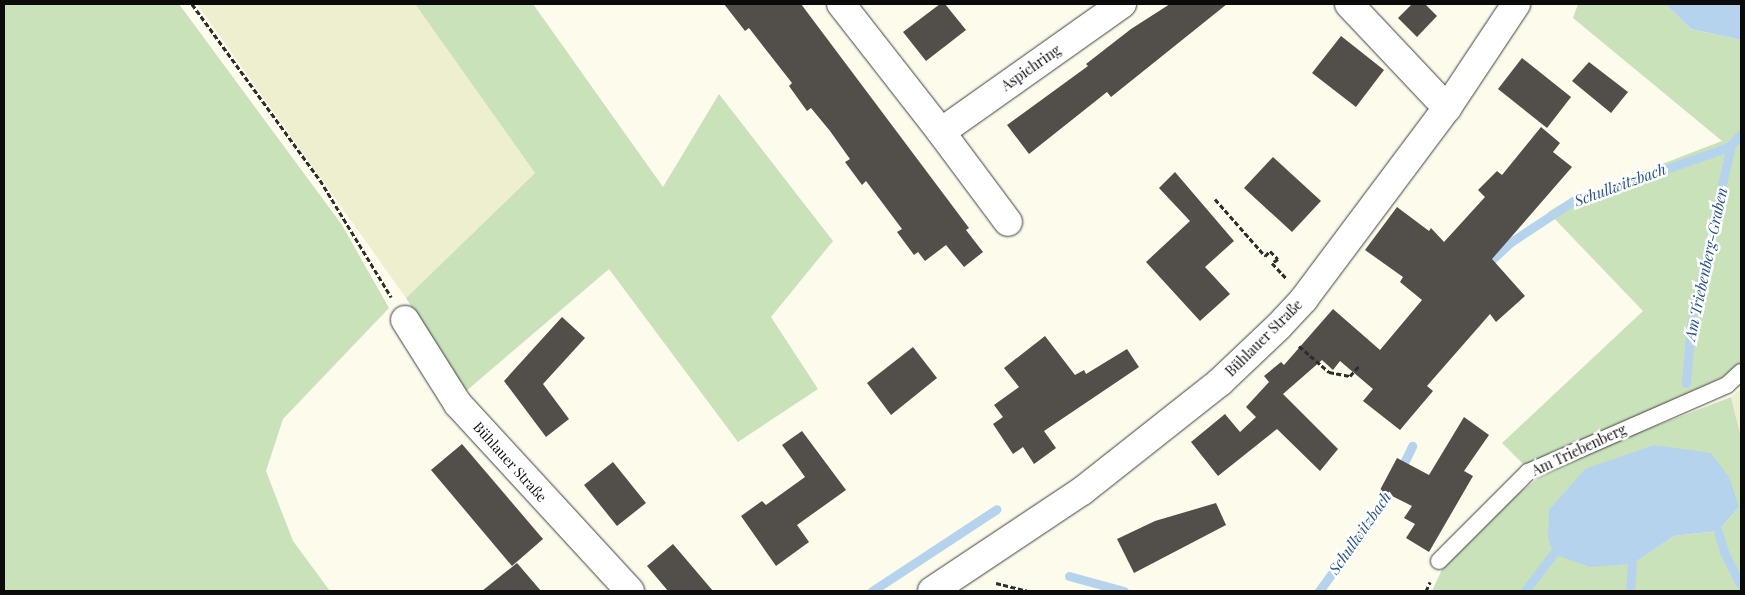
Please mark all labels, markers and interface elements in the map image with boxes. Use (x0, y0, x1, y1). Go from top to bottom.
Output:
street label: Aspichring (998, 42, 1064, 94)
water label: Schullwitzbach (1572, 160, 1668, 210)
water label: Am Triebenberg-Graben (1681, 186, 1731, 342)
street label: Bühlauer Straße (1222, 296, 1306, 380)
street label: Bühlauer Straße (470, 418, 550, 506)
street label: Am Triebenberg (1529, 421, 1629, 479)
water label: Schullwitzbach (1325, 488, 1395, 578)

